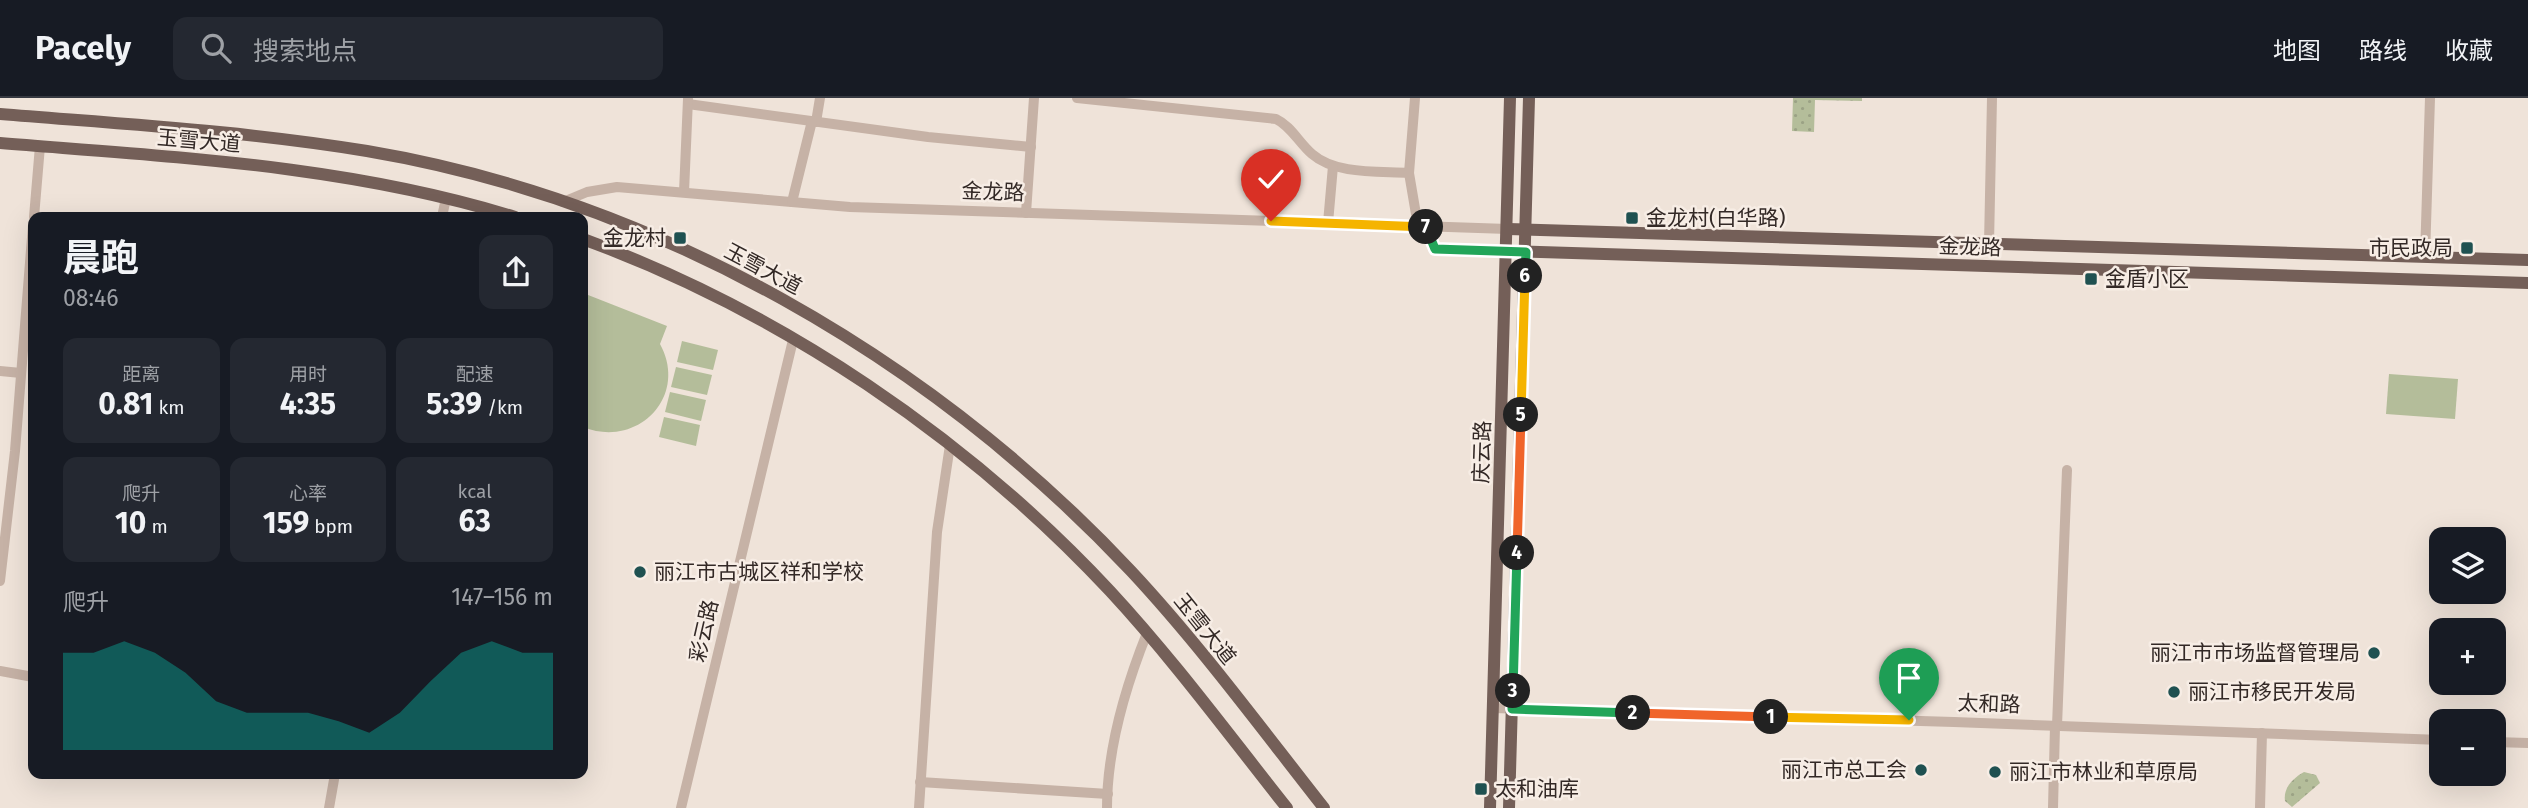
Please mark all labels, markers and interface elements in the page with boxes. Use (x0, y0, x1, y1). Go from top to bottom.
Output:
search box (173, 17, 663, 80)
text: Pacely (35, 28, 131, 68)
icon: search (197, 29, 235, 67)
text: 搜索地点 (253, 36, 357, 67)
text: 地图 (2273, 37, 2321, 65)
text: 路线 (2359, 37, 2407, 65)
text: 收藏 (2445, 37, 2493, 65)
street label: 玉雪大道 (156, 124, 242, 158)
pin (1241, 149, 1301, 221)
icon: check (1252, 160, 1290, 198)
street label: 金龙路 (961, 178, 1025, 206)
place label: 金龙村(白华路) (1646, 205, 1786, 231)
pin: 7 (1408, 209, 1444, 244)
marker: 金龙村(白华路) (1624, 210, 1640, 226)
text: 7 (1421, 215, 1430, 238)
place label: 金龙村 (603, 225, 666, 251)
marker: 金龙村 (672, 230, 688, 246)
street label: 金龙路 (1938, 233, 2002, 261)
text: 晨跑 (63, 235, 139, 281)
button: share (479, 235, 553, 309)
place label: 市民政局 (2369, 235, 2453, 261)
street label: 玉雪大道 (720, 238, 806, 300)
marker: 市民政局 (2459, 240, 2475, 256)
pin: 6 (1508, 258, 1542, 294)
text: 6 (1519, 264, 1530, 287)
place label: 金盾小区 (2105, 266, 2189, 292)
marker: 金盾小区 (2083, 271, 2099, 287)
text: 08:46 (63, 284, 118, 312)
text: 距离 (122, 363, 160, 386)
text: 用时 (289, 363, 327, 386)
text: 配速 (456, 363, 494, 386)
text: 0.81 (98, 386, 153, 422)
text: 4:35 (280, 386, 336, 422)
text: 5:39 (426, 386, 482, 422)
text: km (153, 396, 184, 419)
text: /km (482, 396, 523, 419)
pin: 5 (1504, 398, 1538, 432)
text: 5 (1515, 403, 1526, 426)
street label: 庆云路 (1468, 420, 1496, 484)
text: kcal (458, 480, 492, 503)
text: 爬升 (122, 482, 160, 505)
text: 心率 (289, 482, 327, 505)
text: 63 (459, 503, 491, 539)
text: 10 (115, 505, 146, 541)
text: 159 (263, 505, 309, 541)
text: m (146, 515, 168, 538)
text: bpm (309, 515, 353, 538)
map controls (2429, 527, 2506, 786)
button: layers (2429, 527, 2506, 604)
pin: 4 (1500, 536, 1534, 570)
text: 4 (1511, 541, 1522, 564)
place label: 丽江市古城区祥和学校 (654, 559, 864, 585)
marker: 丽江市古城区祥和学校 (632, 564, 648, 580)
text: 147–156 m (451, 583, 553, 611)
text: 爬升 (63, 588, 109, 616)
street label: 玉雪大道 (1168, 588, 1242, 670)
street label: 彩云路 (684, 597, 724, 665)
button: + (2429, 618, 2506, 695)
place label: 丽江市市场监督管理局 (2150, 640, 2360, 666)
marker: 丽江市市场监督管理局 (2366, 645, 2382, 661)
pin (1879, 648, 1939, 720)
icon: arrive (1890, 659, 1928, 697)
pin: 3 (1496, 674, 1530, 708)
text: 3 (1508, 679, 1517, 702)
place label: 丽江市移民开发局 (2188, 679, 2356, 705)
marker: 丽江市移民开发局 (2166, 684, 2182, 700)
street label: 太和路 (1957, 690, 2021, 718)
pin: 2 (1616, 696, 1650, 730)
pin: 1 (1754, 700, 1788, 734)
text: 2 (1628, 701, 1637, 724)
text: 1 (1766, 705, 1775, 728)
button: − (2429, 709, 2506, 786)
place label: 丽江市总工会 (1781, 757, 1907, 783)
place label: 丽江市林业和草原局 (2009, 759, 2198, 785)
marker: 丽江市总工会 (1913, 762, 1929, 778)
marker: 丽江市林业和草原局 (1987, 764, 2003, 780)
place label: 太和油库 (1495, 776, 1579, 802)
marker: 太和油库 (1473, 781, 1489, 797)

